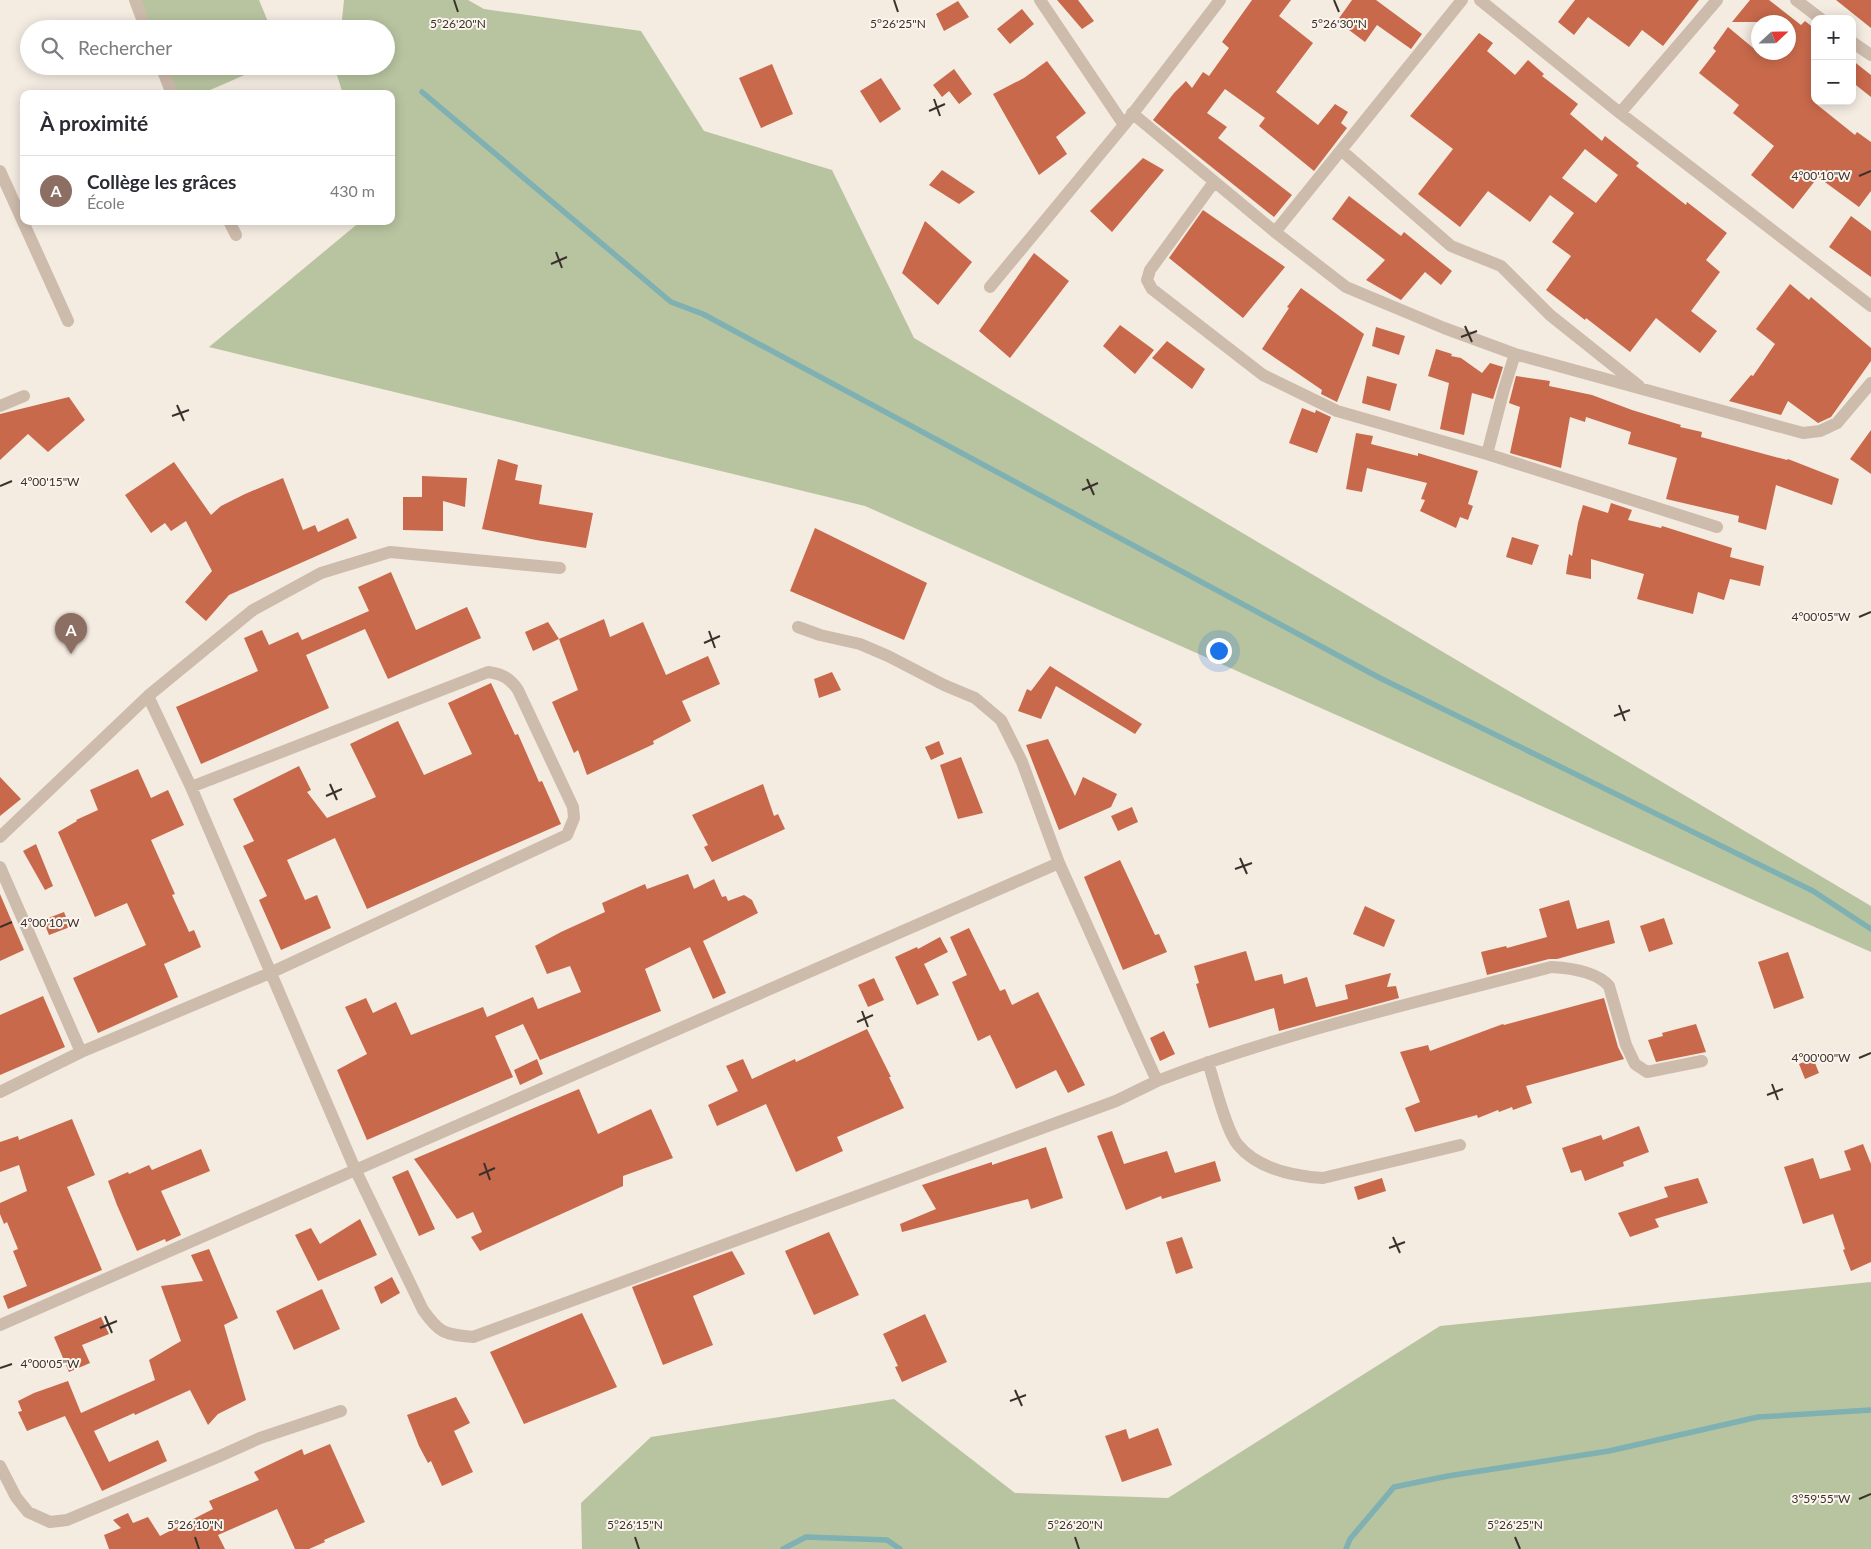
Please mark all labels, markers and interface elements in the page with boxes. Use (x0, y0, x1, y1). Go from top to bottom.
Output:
north arrow (1751, 15, 1796, 60)
map controls (1811, 15, 1856, 105)
button: + (1811, 15, 1856, 60)
text: 5°26'20"N (430, 16, 486, 31)
text: 5°26'25"N (870, 16, 926, 31)
text: 5°26'30"N (1311, 16, 1367, 31)
search box (20, 20, 395, 75)
icon: search (38, 34, 66, 62)
text: Rechercher (78, 36, 172, 59)
button: − (1811, 60, 1856, 105)
text: À proximité (40, 110, 148, 135)
text: 4°00'10"W (1791, 168, 1851, 183)
text: Collège les grâces (87, 170, 236, 193)
text: A (50, 181, 62, 200)
text: 430 m (330, 181, 375, 200)
text: École (87, 193, 125, 212)
text: 4°00'15"W (20, 474, 80, 489)
text: 4°00'05"W (1791, 609, 1851, 624)
pin: A (55, 613, 87, 654)
your location (1206, 638, 1232, 664)
text: 4°00'10"W (20, 915, 80, 930)
text: 4°00'00"W (1791, 1050, 1851, 1065)
text: 4°00'05"W (20, 1356, 80, 1371)
text: 3°59'55"W (1791, 1491, 1851, 1506)
text: 5°26'10"N (167, 1517, 223, 1532)
text: 5°26'15"N (607, 1517, 663, 1532)
text: 5°26'20"N (1047, 1517, 1103, 1532)
text: 5°26'25"N (1487, 1517, 1543, 1532)

